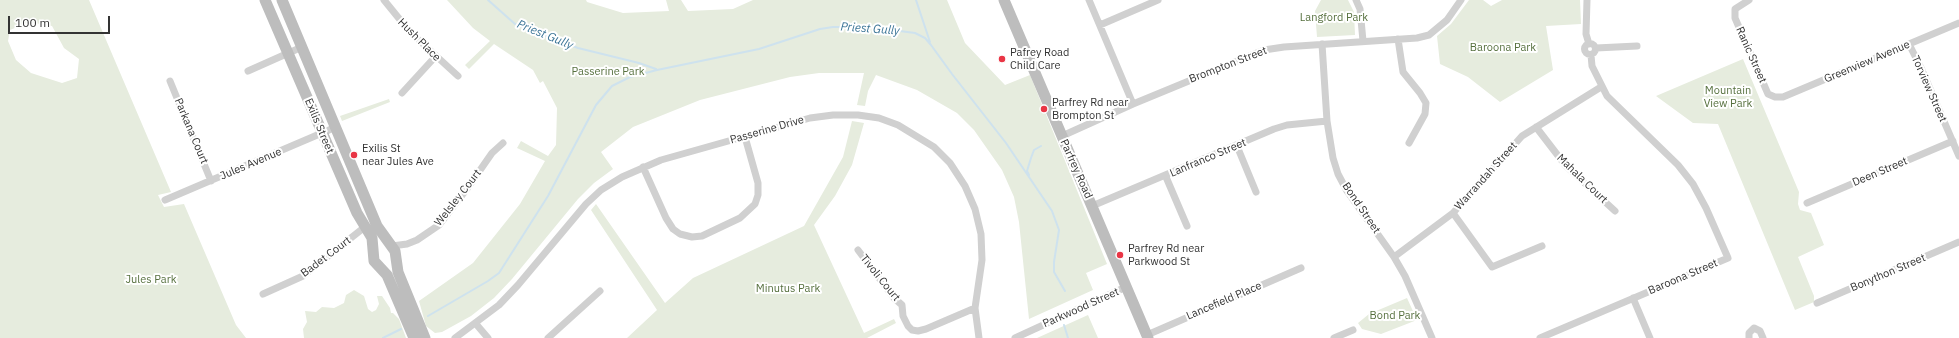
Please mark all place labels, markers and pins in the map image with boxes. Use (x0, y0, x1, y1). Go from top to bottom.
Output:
place label: Pafrey Road Child Care (1010, 46, 1069, 72)
marker: Pafrey Road Child Care (997, 54, 1007, 64)
place label: Parfrey Rd near Brompton St (1052, 96, 1128, 122)
marker: Parfrey Rd near Brompton St (1039, 104, 1049, 114)
place label: Exilis St near Jules Ave (362, 142, 434, 168)
marker: Exilis St near Jules Ave (349, 150, 359, 160)
place label: Parfrey Rd near Parkwood St (1128, 242, 1204, 268)
marker: Parfrey Rd near Parkwood St (1115, 250, 1125, 260)

